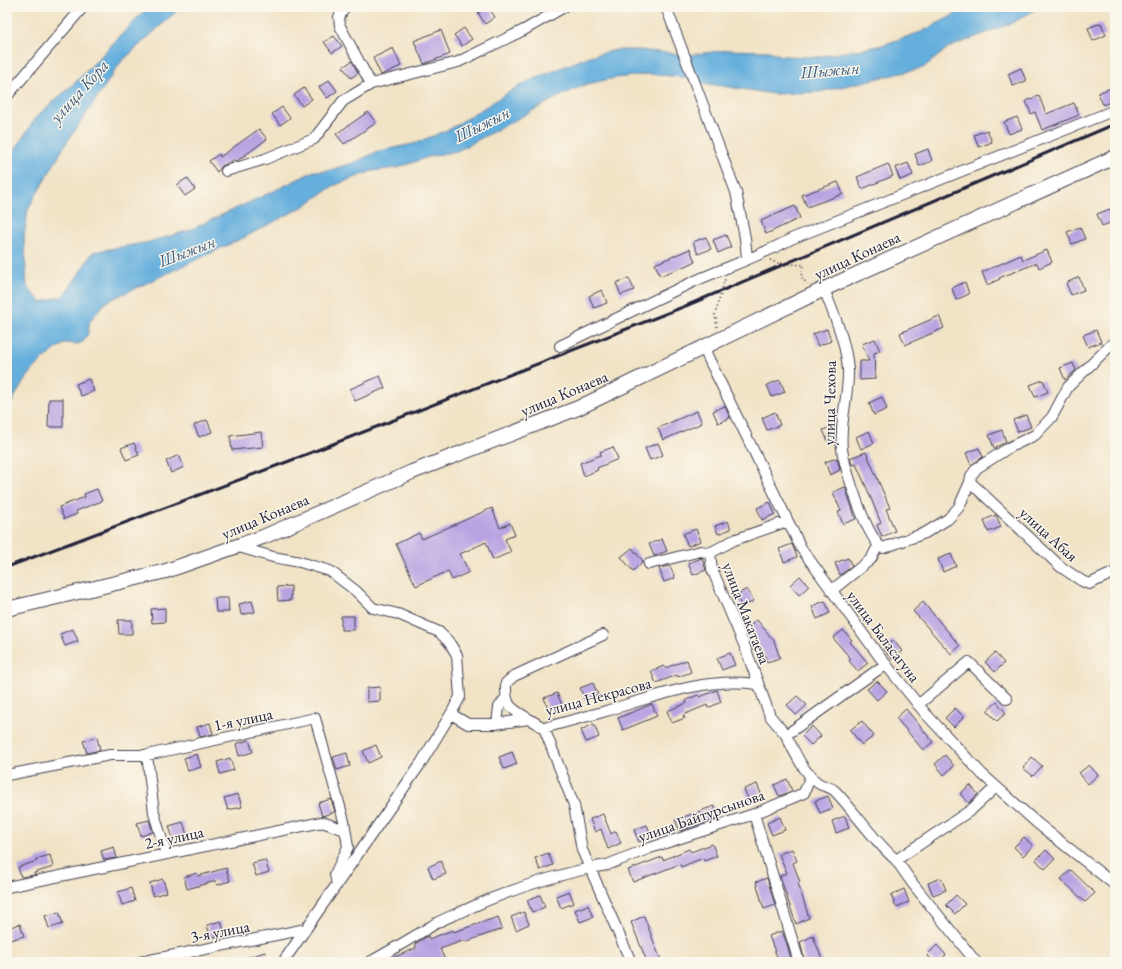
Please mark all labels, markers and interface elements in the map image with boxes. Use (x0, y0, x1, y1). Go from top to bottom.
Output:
water label: улица Кора (43, 55, 113, 129)
water label: Шыжын (798, 56, 861, 84)
water label: Шыжын (450, 101, 514, 148)
street label: улица Конаева (811, 226, 904, 285)
water label: Шыжын (154, 230, 219, 272)
street label: улица Чехова (818, 360, 841, 446)
street label: улица Конаева (517, 365, 612, 421)
street label: улица Конаева (218, 488, 313, 544)
street label: улица Абая (1015, 502, 1082, 566)
street label: улица Макатаева (718, 559, 776, 668)
street label: улица Баласагуна (842, 586, 926, 687)
street label: улица Некрасова (543, 672, 654, 721)
street label: 1-я улица (212, 703, 275, 736)
street label: улица Байтурсынова (635, 784, 768, 847)
street label: 2-я улица (143, 821, 206, 854)
street label: 3-я улица (189, 915, 252, 948)

